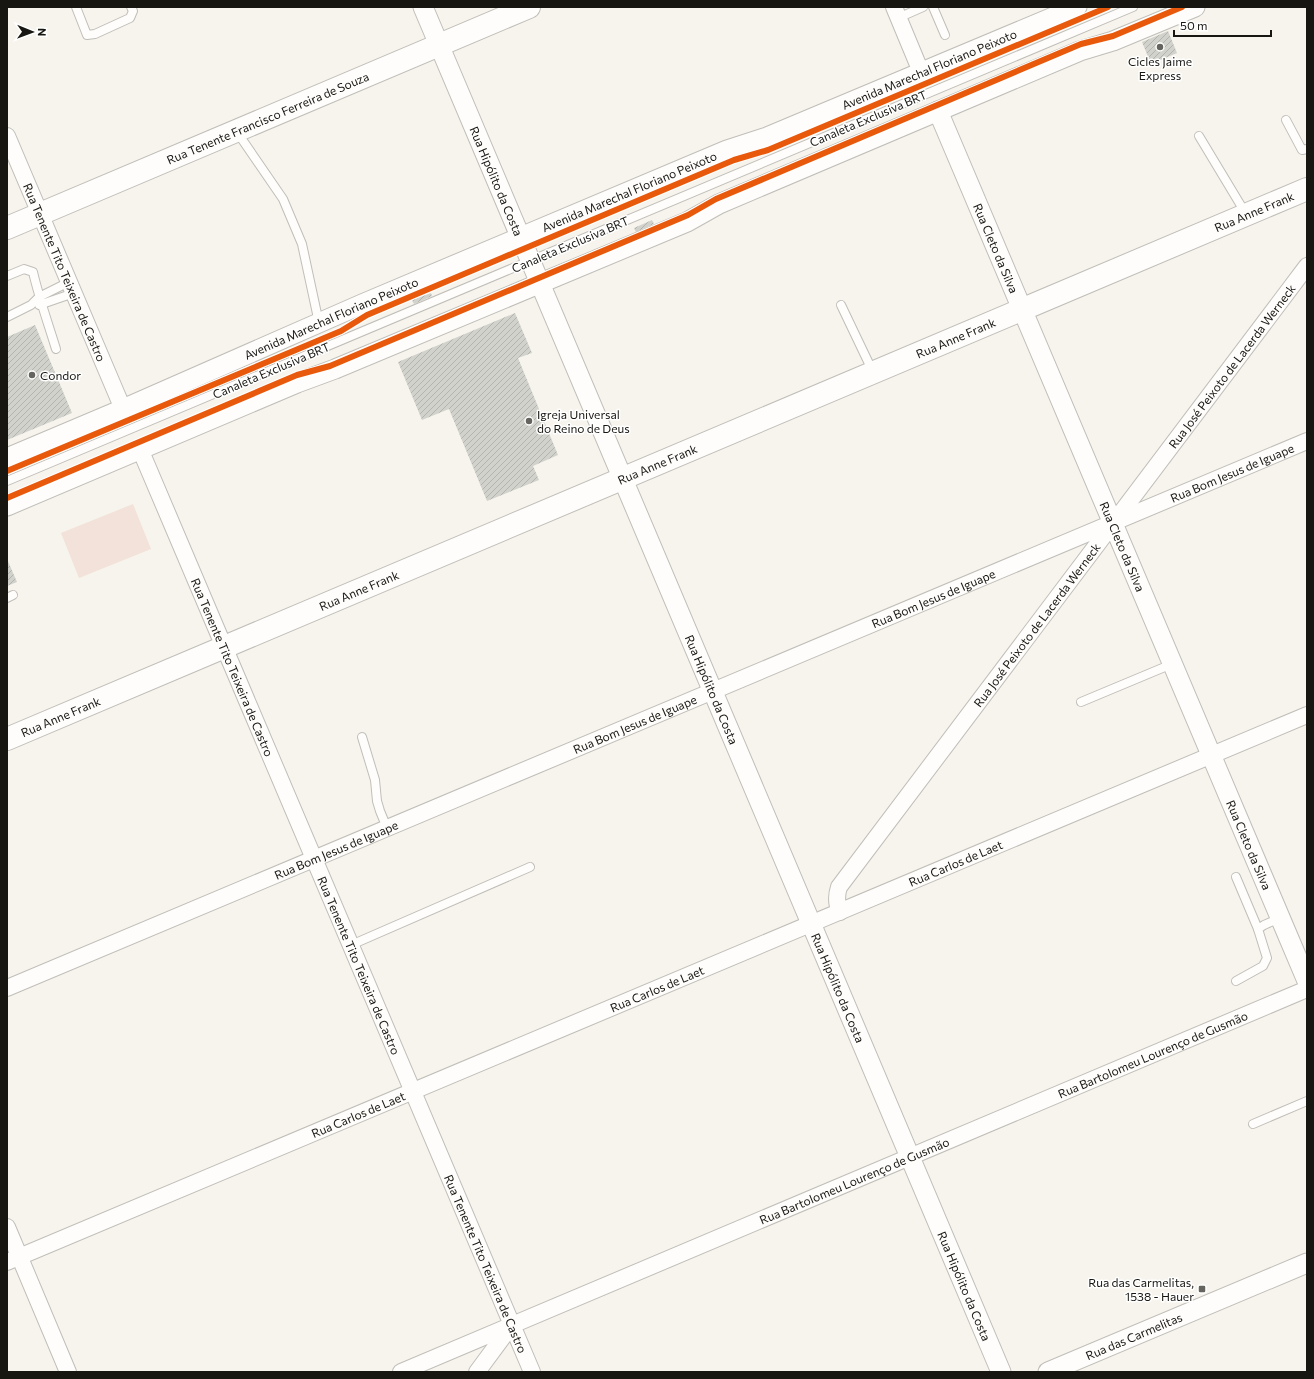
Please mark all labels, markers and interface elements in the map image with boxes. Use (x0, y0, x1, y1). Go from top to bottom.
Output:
north arrow (12, 12, 52, 52)
scale bar (1174, 12, 1271, 38)
text: 50 m (1180, 18, 1208, 32)
street label: Avenida Marechal Floriano Peixoto (840, 26, 1019, 112)
text: N (36, 28, 49, 36)
marker: Cicles Jaime Express (1155, 42, 1165, 52)
place label: Cicles Jaime Express (1128, 54, 1192, 82)
street label: Rua Tenente Francisco Ferreira de Souza (164, 69, 371, 167)
street label: Canaleta Exclusiva BRT (807, 87, 929, 149)
street label: Rua Hipólito da Costa (467, 124, 526, 238)
street label: Avenida Marechal Floriano Peixoto (540, 148, 719, 234)
street label: Rua Tenente Tito Teixeira de Castro (21, 181, 109, 363)
street label: Rua Anne Frank (1212, 188, 1296, 234)
street label: Rua Cleto da Silva (971, 201, 1021, 295)
street label: Canaleta Exclusiva BRT (509, 213, 631, 275)
street label: Avenida Marechal Floriano Peixoto (242, 274, 420, 362)
street label: Rua José Peixoto de Lacerda Werneck (1165, 281, 1298, 451)
street label: Rua Anne Frank (914, 314, 998, 361)
street label: Canaleta Exclusiva BRT (210, 339, 332, 401)
place label: Condor (40, 368, 81, 382)
marker: Condor (27, 370, 37, 380)
place label: Igreja Universal do Reino de Deus (537, 407, 630, 435)
marker: Igreja Universal do Reino de Deus (524, 416, 534, 426)
street label: Rua Bom Jesus de Iguape (1168, 440, 1296, 505)
street label: Rua Anne Frank (615, 441, 700, 487)
street label: Rua Cleto da Silva (1097, 499, 1148, 593)
street label: Rua José Peixoto de Lacerda Werneck (970, 540, 1103, 710)
street label: Rua Bom Jesus de Iguape (869, 566, 997, 630)
street label: Rua Anne Frank (317, 567, 401, 613)
street label: Rua Tenente Tito Teixeira de Castro (189, 576, 277, 758)
street label: Rua Hipólito da Costa (683, 632, 741, 746)
street label: Rua Bom Jesus de Iguape (571, 692, 699, 756)
street label: Rua Anne Frank (19, 693, 103, 739)
street label: Rua Cleto da Silva (1224, 798, 1274, 892)
street label: Rua Bom Jesus de Iguape (272, 817, 400, 882)
street label: Rua Carlos de Laet (906, 837, 1005, 889)
street label: Rua Tenente Tito Teixeira de Castro (315, 874, 403, 1057)
street label: Rua Hipólito da Costa (809, 931, 868, 1045)
street label: Rua Carlos de Laet (608, 963, 706, 1015)
street label: Rua Bartolomeu Lourenço de Gusmão (1056, 1008, 1250, 1101)
street label: Rua Carlos de Laet (309, 1088, 407, 1140)
street label: Rua Bartolomeu Lourenço de Gusmão (757, 1134, 951, 1227)
street label: Rua Tenente Tito Teixeira de Castro (442, 1172, 530, 1355)
street label: Rua Hipólito da Costa (935, 1229, 994, 1343)
place label: Rua das Carmelitas, 1538 - Hauer (1088, 1275, 1194, 1303)
marker: Rua das Carmelitas, 1538 - Hauer (1197, 1284, 1207, 1294)
street label: Rua das Carmelitas (1083, 1309, 1184, 1362)

